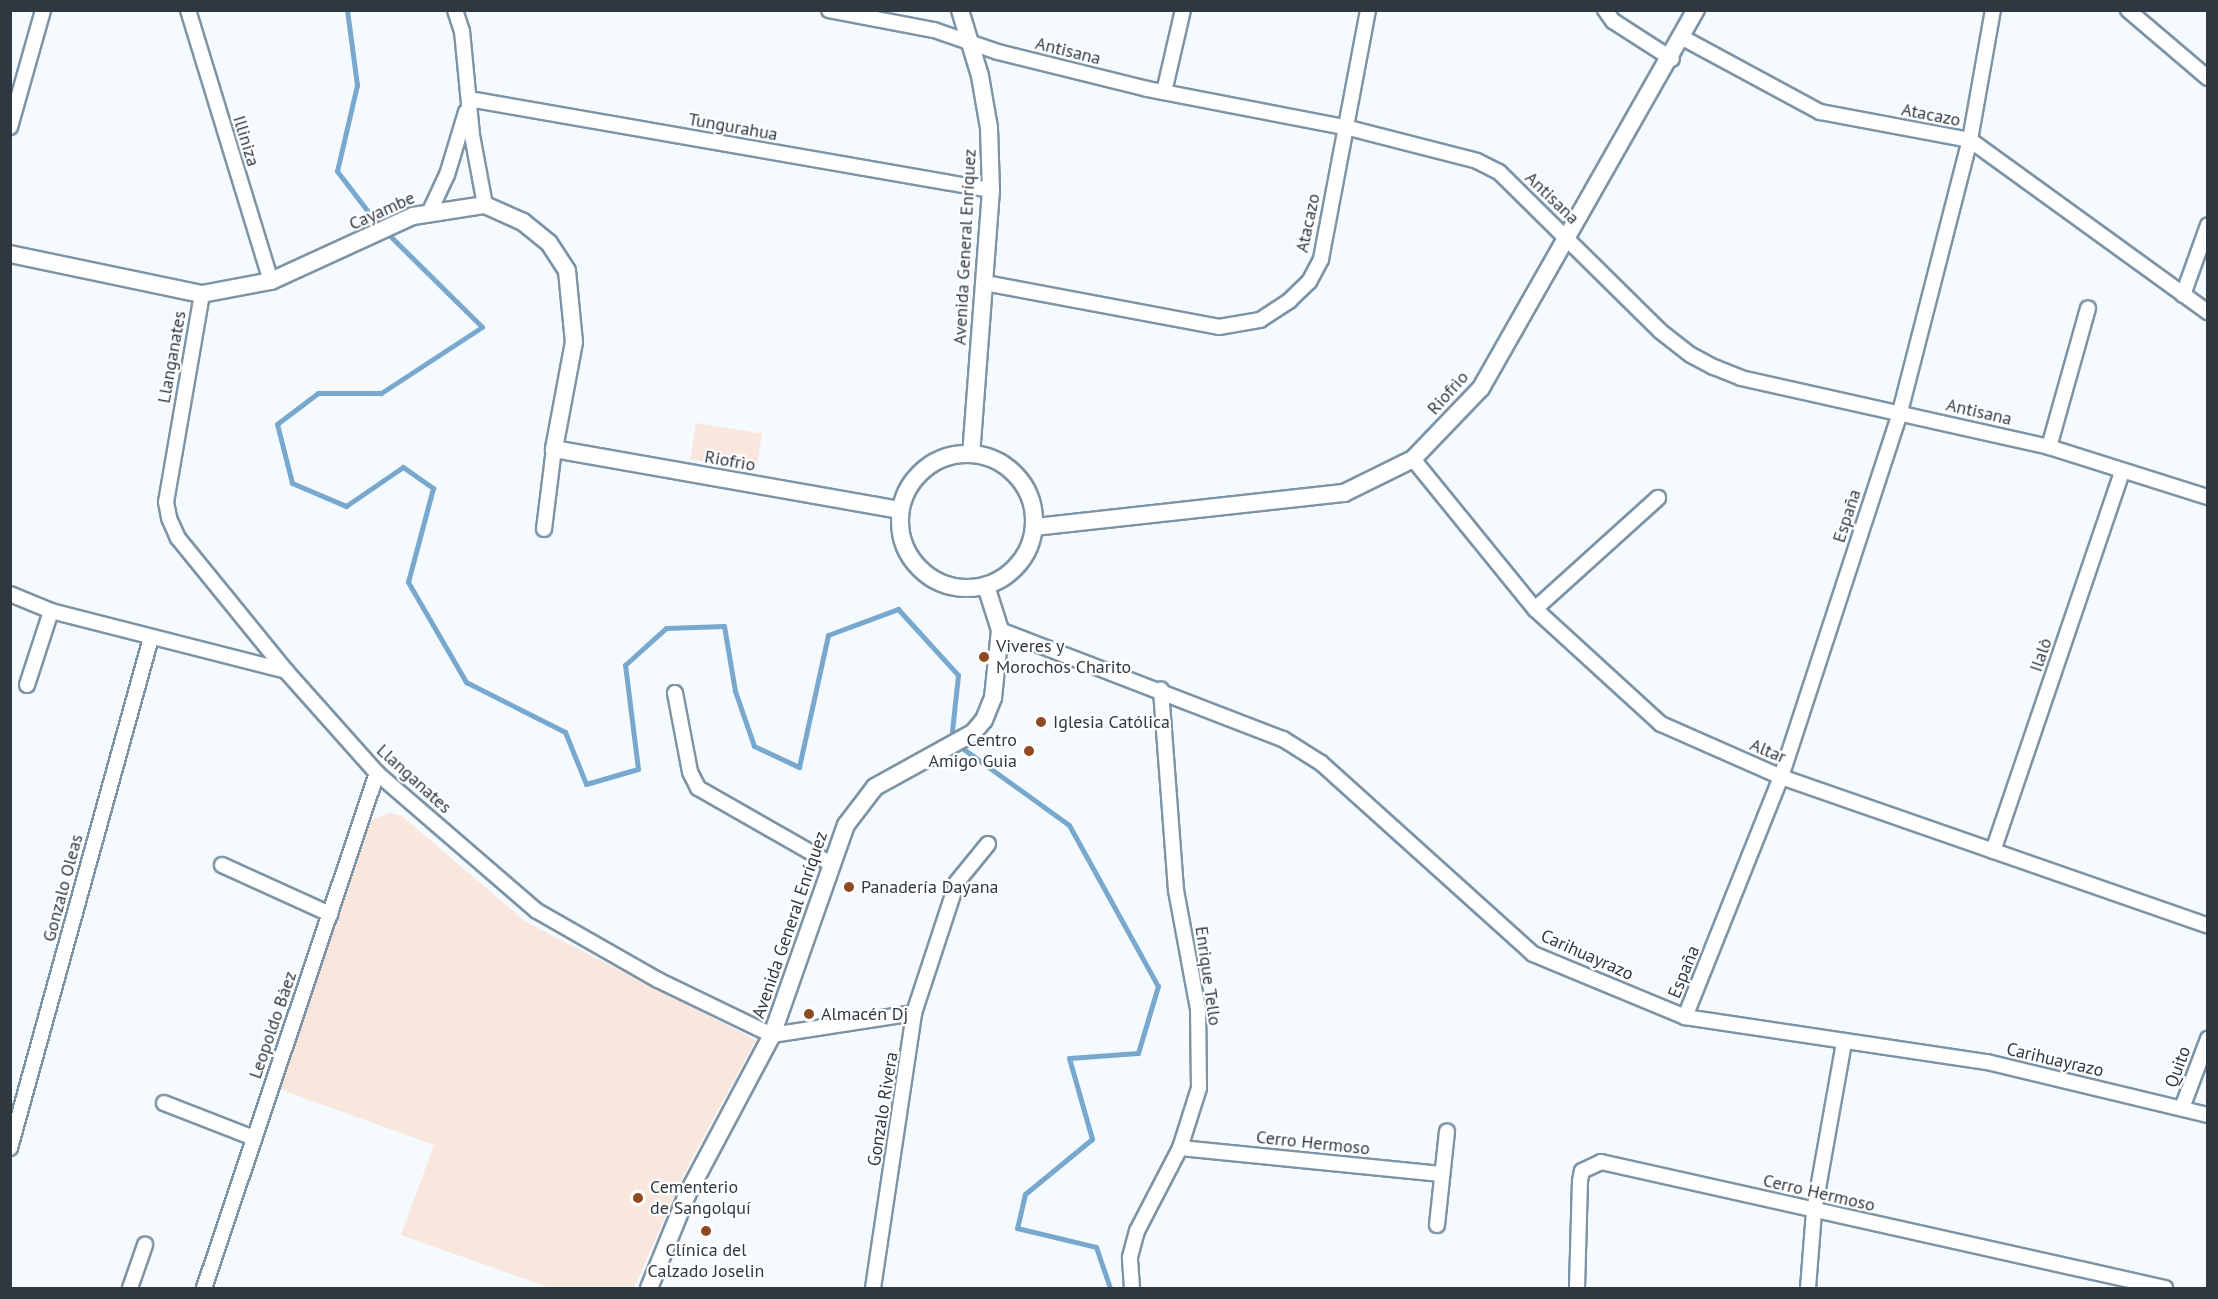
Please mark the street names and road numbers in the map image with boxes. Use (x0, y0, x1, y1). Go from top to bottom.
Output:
street label: Antisana (1033, 32, 1103, 70)
street label: Atacazo (1900, 99, 1962, 131)
street label: Tungurahua (687, 109, 779, 145)
street label: Illiniza (228, 113, 264, 169)
street label: Avenida General Enríquez (949, 148, 981, 346)
street label: Antisana (1521, 167, 1583, 229)
street label: Cayambe (346, 187, 418, 235)
street label: Atacazo (1291, 192, 1325, 254)
street label: Llanganates (153, 309, 191, 405)
street label: Riofrìo (1423, 367, 1473, 419)
street label: Antisana (1944, 394, 2014, 430)
street label: Riofrìo (703, 446, 757, 476)
street label: España (1828, 487, 1866, 545)
street label: Ilalò (2025, 635, 2057, 675)
street label: Altar (1747, 734, 1789, 768)
street label: Llanganates (372, 740, 456, 818)
street label: Avenida General Enríquez (748, 829, 832, 1021)
street label: Gonzalo Oleas (38, 832, 88, 944)
street label: Enrique Tello (1190, 925, 1226, 1027)
street label: Carihuayrazo (1537, 925, 1637, 985)
street label: España (1664, 943, 1704, 1001)
street label: Leopoldo Bàez (245, 969, 301, 1081)
street label: Carihuayrazo (2004, 1038, 2106, 1082)
street label: Quito (2161, 1043, 2195, 1091)
street label: Gonzalo Rivera (863, 1050, 903, 1168)
street label: Cerro Hermoso (1255, 1126, 1371, 1160)
street label: Cerro Hermoso (1761, 1170, 1877, 1216)

